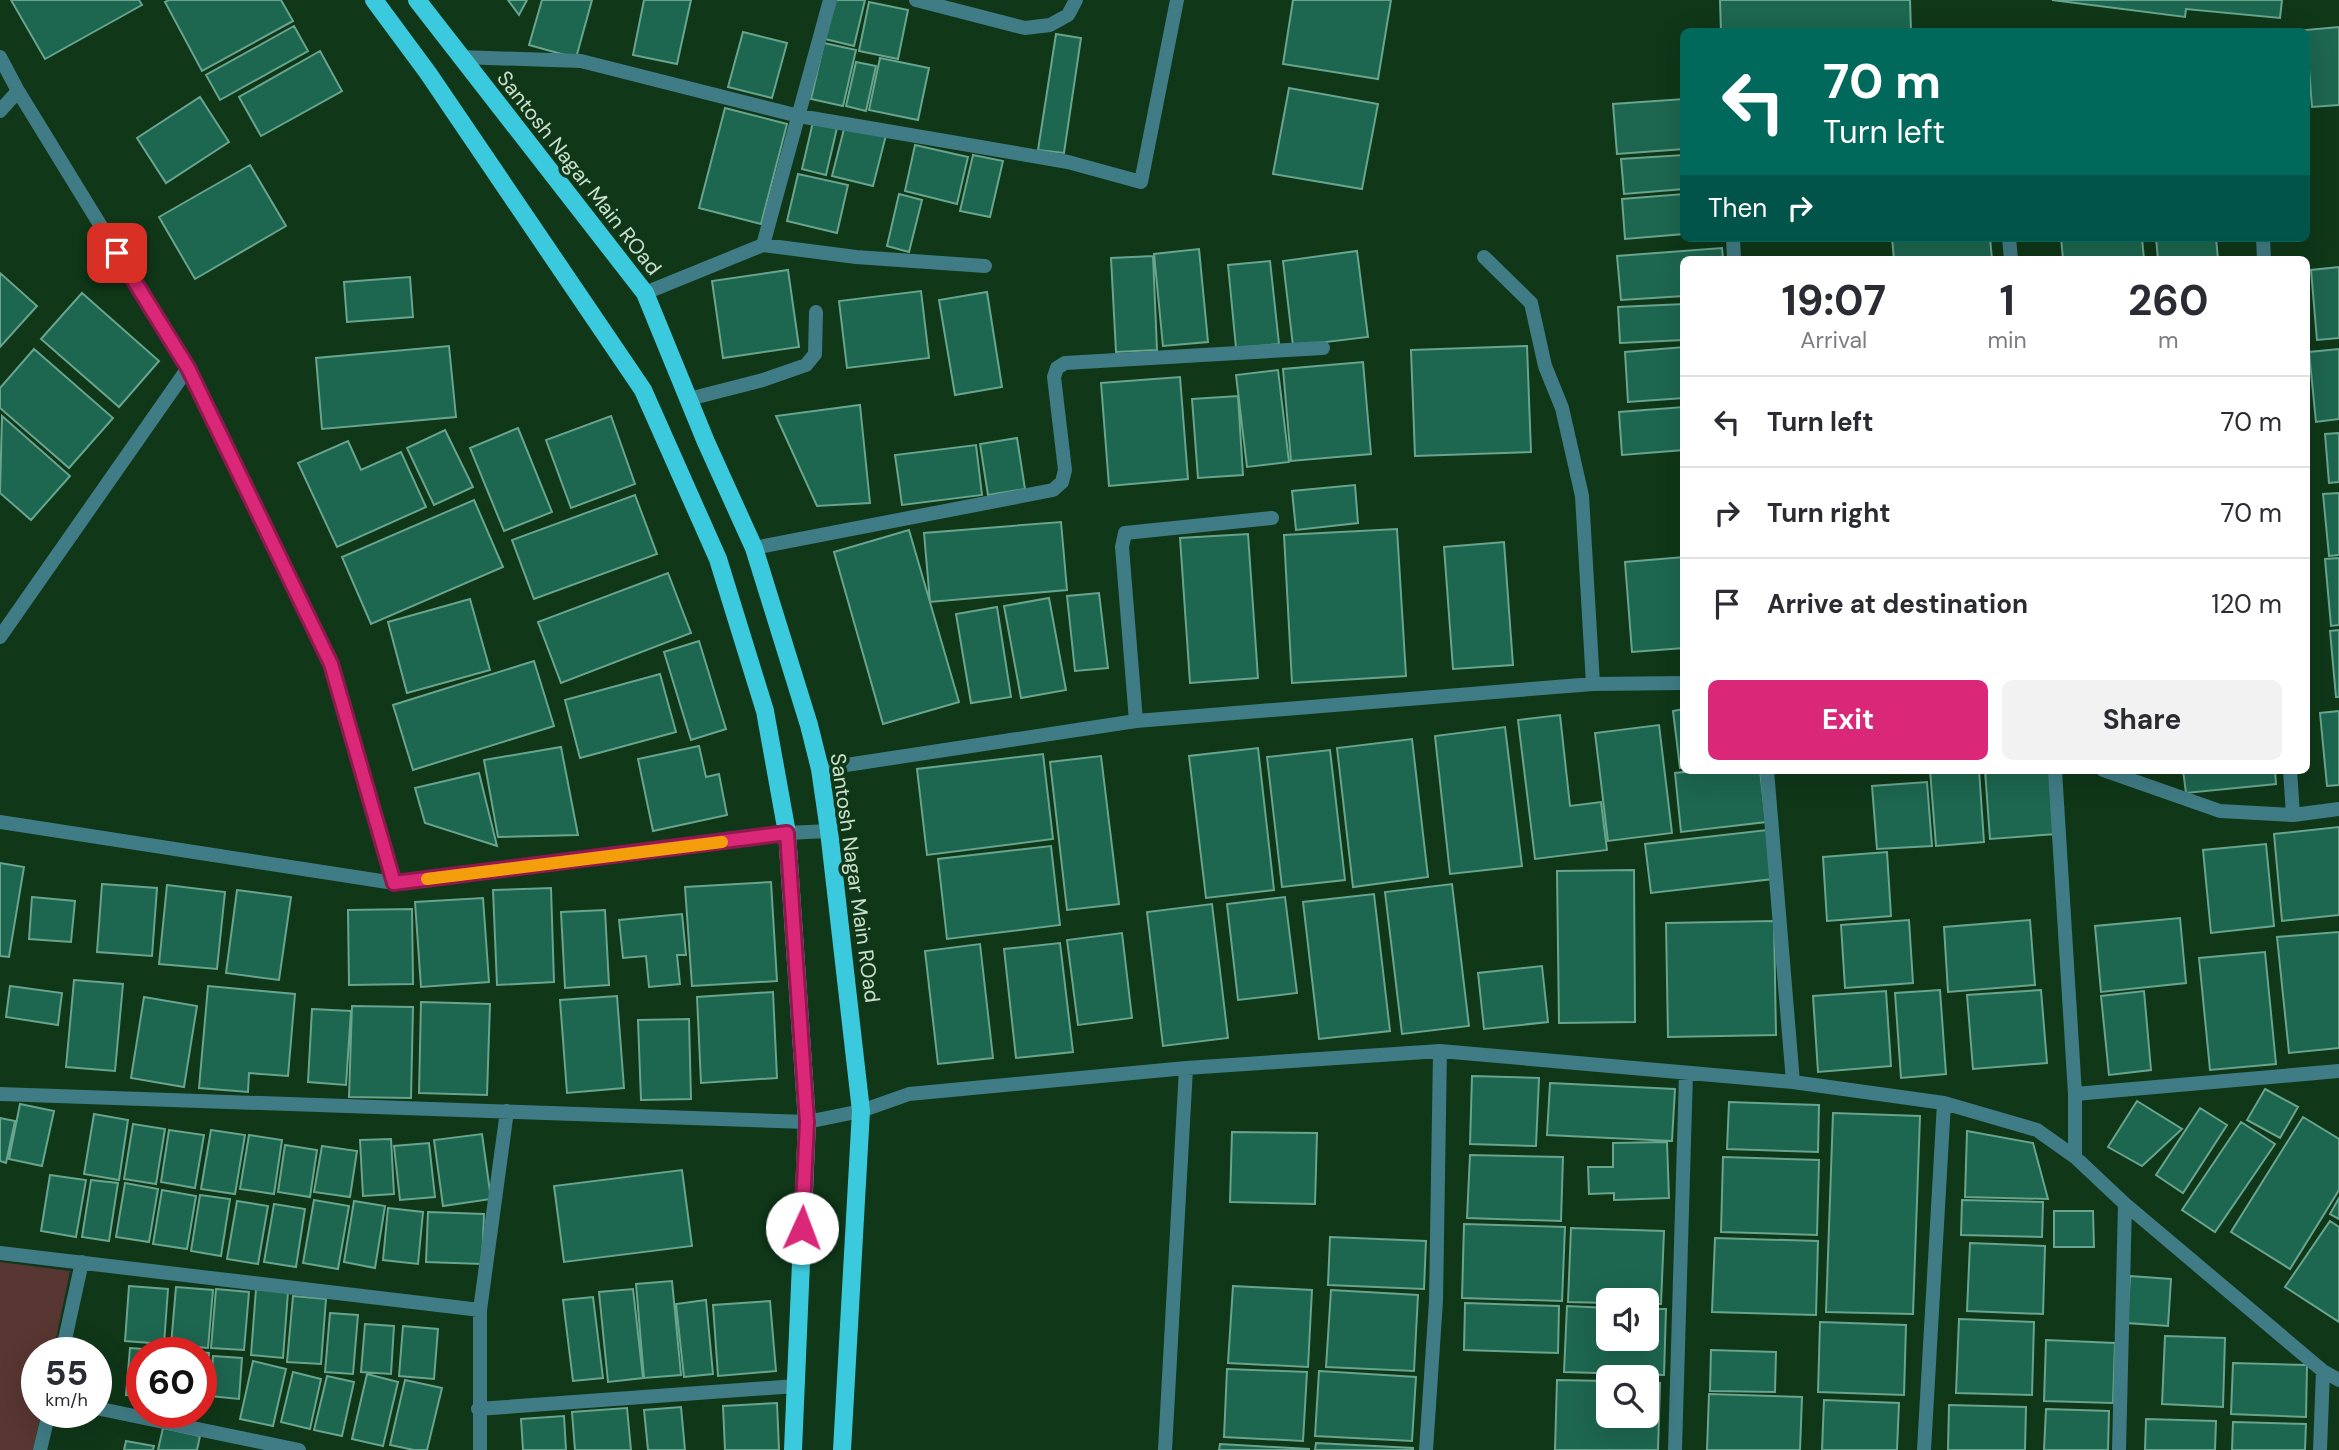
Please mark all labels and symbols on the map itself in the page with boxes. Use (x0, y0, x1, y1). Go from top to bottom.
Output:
street label: Santosh Nagar Main ROad (490, 65, 668, 281)
pin (87, 223, 147, 283)
street label: Santosh Nagar Main ROad (824, 751, 886, 1005)
position arrow (765, 1191, 839, 1265)
speed limit sign: 60 (126, 1337, 217, 1428)

